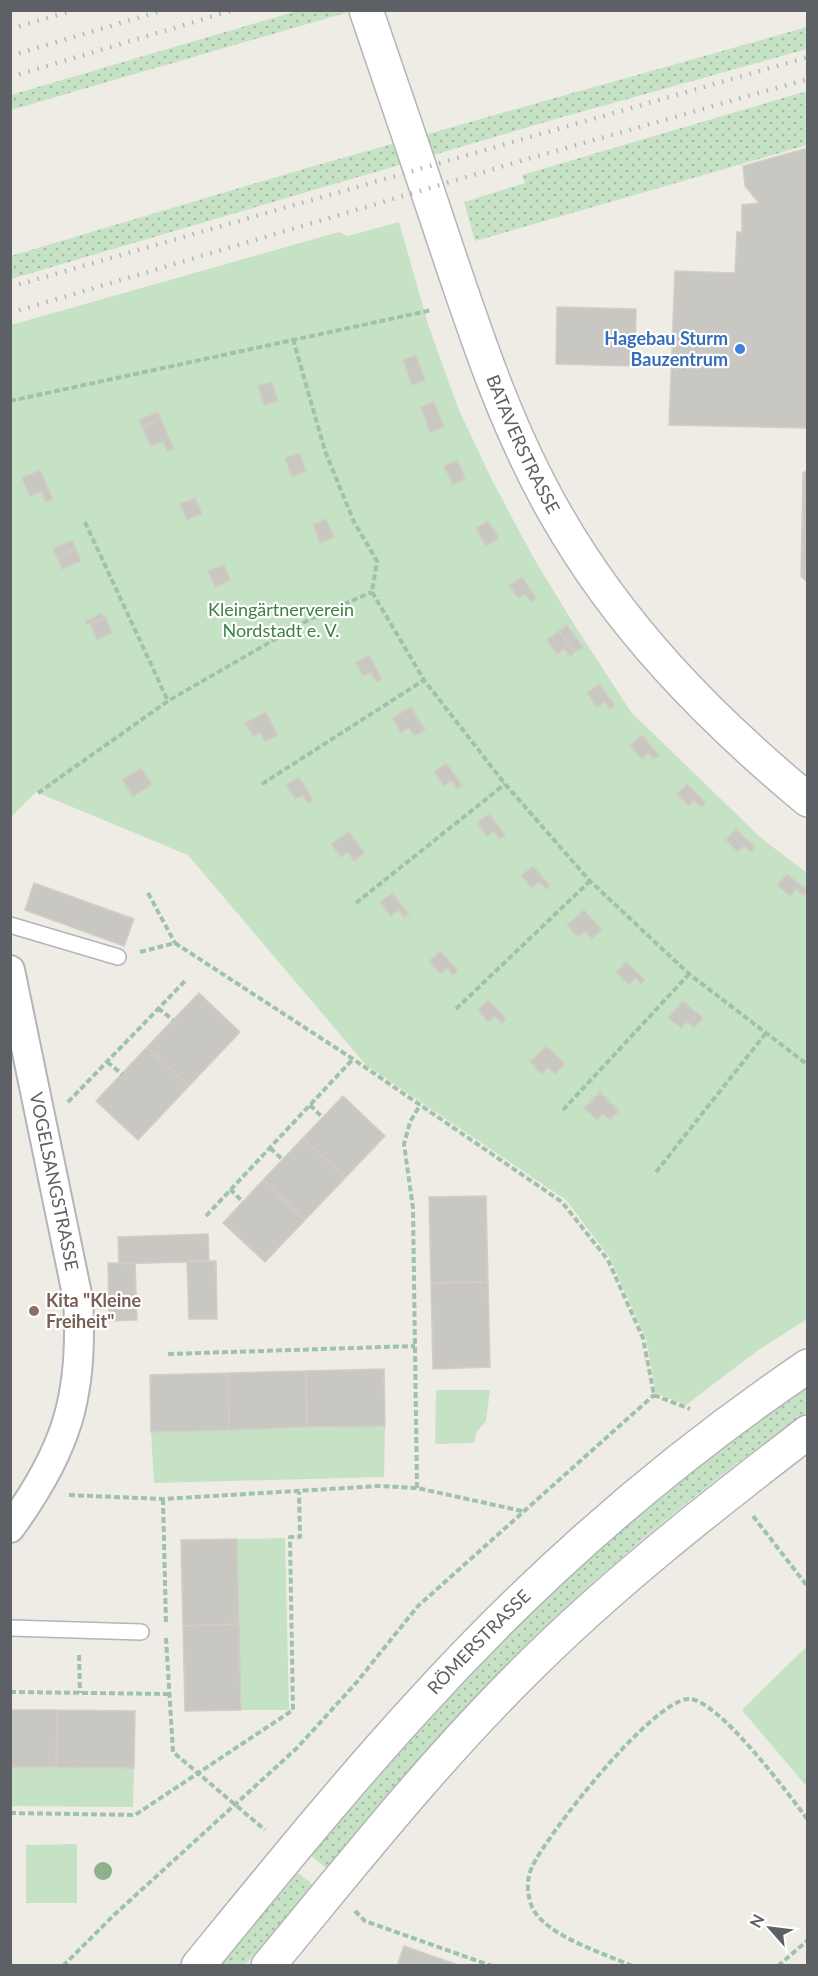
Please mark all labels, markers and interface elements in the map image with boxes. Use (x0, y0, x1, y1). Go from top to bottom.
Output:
place label: Hagebau Sturm Bauzentrum (604, 327, 728, 370)
marker: Hagebau Sturm Bauzentrum (733, 342, 747, 356)
street label: BATAVERSTRASSE (482, 371, 565, 517)
park label: Kleingärtnerverein Nordstadt e. V. (208, 598, 354, 641)
street label: VOGELSANGSTRASSE (26, 1090, 84, 1272)
place label: Kita "Kleine Freiheit" (46, 1289, 141, 1332)
marker: Kita "Kleine Freiheit" (27, 1304, 41, 1318)
street label: RÖMERSTRASSE (422, 1585, 535, 1698)
north arrow (740, 1898, 800, 1958)
text: N (745, 1911, 768, 1931)

